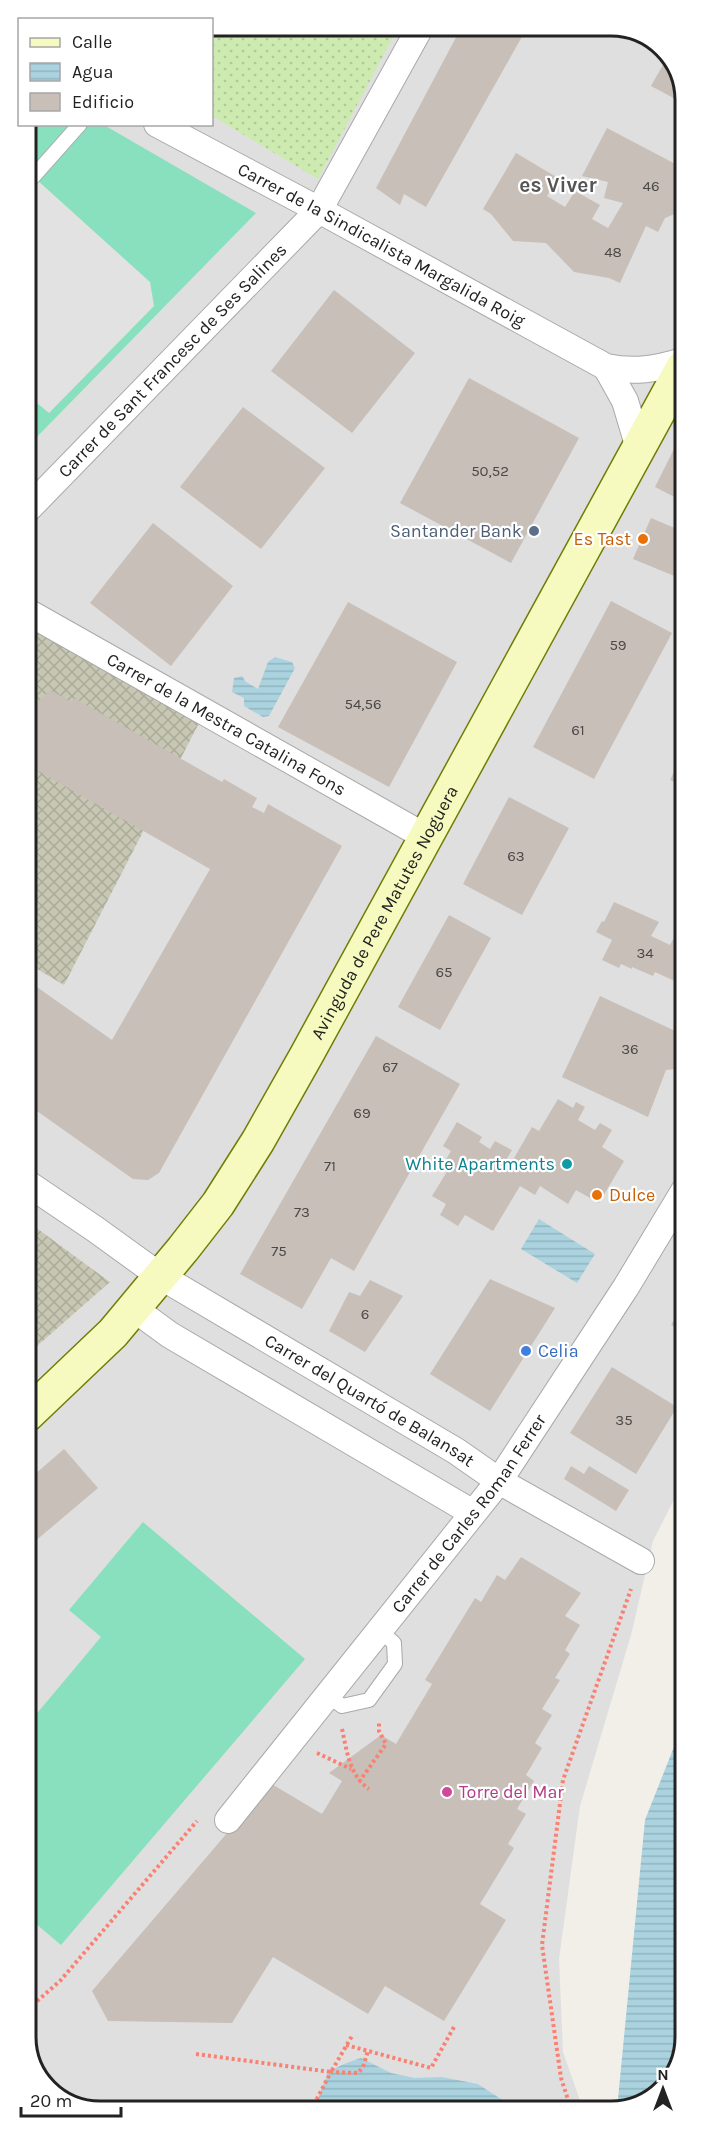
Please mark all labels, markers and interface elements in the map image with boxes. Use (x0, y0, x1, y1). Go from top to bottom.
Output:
legend (18, 18, 213, 126)
text: Calle (72, 31, 112, 53)
text: Agua (72, 61, 113, 83)
text: Edificio (72, 91, 134, 113)
street label: Carrer de la Sindicalista Margalida Roig (234, 158, 529, 332)
district label: es Viver (519, 173, 597, 197)
house number: 46 (643, 177, 659, 195)
street label: Carrer de Sant Francesc de Ses Salines (54, 239, 291, 482)
house number: 48 (604, 243, 622, 261)
house number: 50,52 (471, 462, 509, 480)
place label: Santander Bank (390, 520, 522, 542)
marker: Santander Bank (527, 524, 541, 538)
place label: Es Tast (574, 528, 631, 550)
marker: Es Tast (636, 532, 650, 546)
house number: 59 (609, 636, 627, 654)
street label: Carrer de la Mestra Catalina Fons (103, 648, 350, 800)
house number: 54,56 (344, 695, 382, 713)
house number: 61 (571, 721, 585, 739)
street label: Avinguda de Pere Matutes Noguera (306, 782, 463, 1043)
house number: 63 (507, 847, 525, 865)
house number: 34 (636, 944, 654, 962)
house number: 65 (435, 963, 453, 981)
house number: 36 (621, 1040, 639, 1058)
house number: 67 (382, 1058, 398, 1076)
house number: 69 (353, 1104, 371, 1122)
place label: White Apartments (405, 1153, 555, 1175)
house number: 71 (324, 1157, 336, 1175)
marker: White Apartments (560, 1157, 574, 1171)
place label: Dulce (609, 1184, 655, 1206)
marker: Dulce (590, 1188, 604, 1202)
house number: 73 (294, 1203, 310, 1221)
house number: 75 (271, 1242, 287, 1260)
house number: 6 (361, 1305, 369, 1323)
street label: Carrer del Quartó de Balansat (261, 1329, 479, 1472)
place label: Celia (538, 1340, 579, 1362)
marker: Celia (519, 1344, 533, 1358)
street label: Carrer de Carles Roman Ferrer (387, 1409, 551, 1617)
house number: 35 (615, 1411, 633, 1429)
place label: Torre del Mar (459, 1781, 564, 1803)
marker: Torre del Mar (440, 1785, 454, 1799)
north arrow (633, 2059, 693, 2119)
text: N (657, 2065, 669, 2084)
scale bar (21, 2080, 122, 2118)
text: 20 m (30, 2090, 72, 2112)

